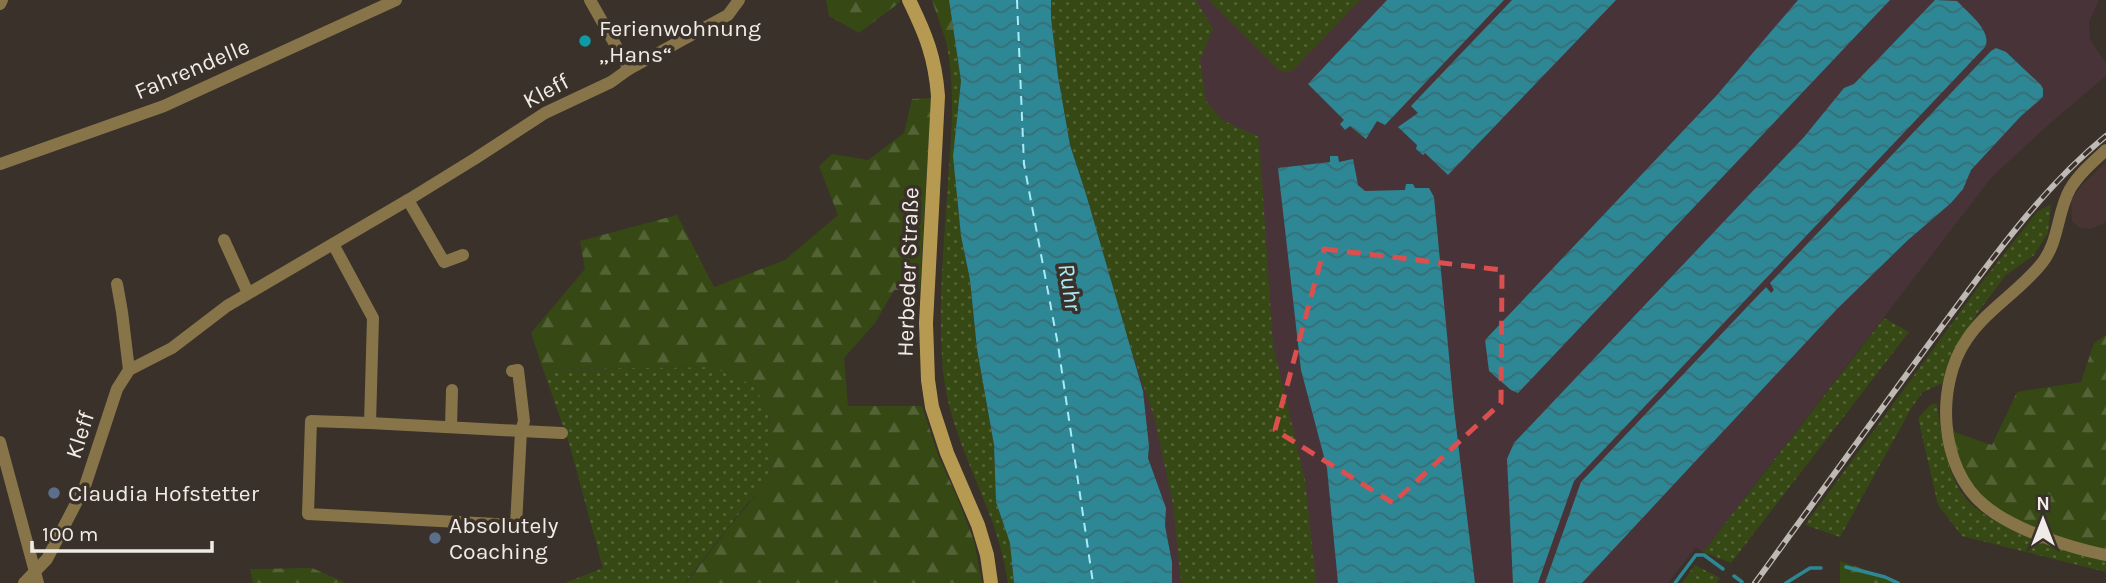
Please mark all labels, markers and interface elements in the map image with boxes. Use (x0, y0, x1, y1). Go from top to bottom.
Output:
place label: Ferienwohnung „Hans“ (599, 15, 761, 68)
street label: Fahrendelle (130, 33, 254, 105)
marker: Ferienwohnung „Hans“ (577, 33, 593, 49)
street label: Kleff (518, 68, 574, 114)
street label: Herbeder Straße (892, 187, 924, 357)
water label: Ruhr (1052, 261, 1088, 313)
street label: Kleff (60, 408, 100, 462)
place label: Claudia Hofstetter (68, 480, 260, 507)
marker: Claudia Hofstetter (46, 485, 62, 501)
north arrow (2008, 485, 2078, 555)
text: N (2036, 493, 2050, 515)
scale bar (32, 510, 212, 554)
place label: Absolutely Coaching (449, 512, 559, 565)
text: 100 m (42, 522, 99, 546)
marker: Absolutely Coaching (427, 530, 443, 546)

